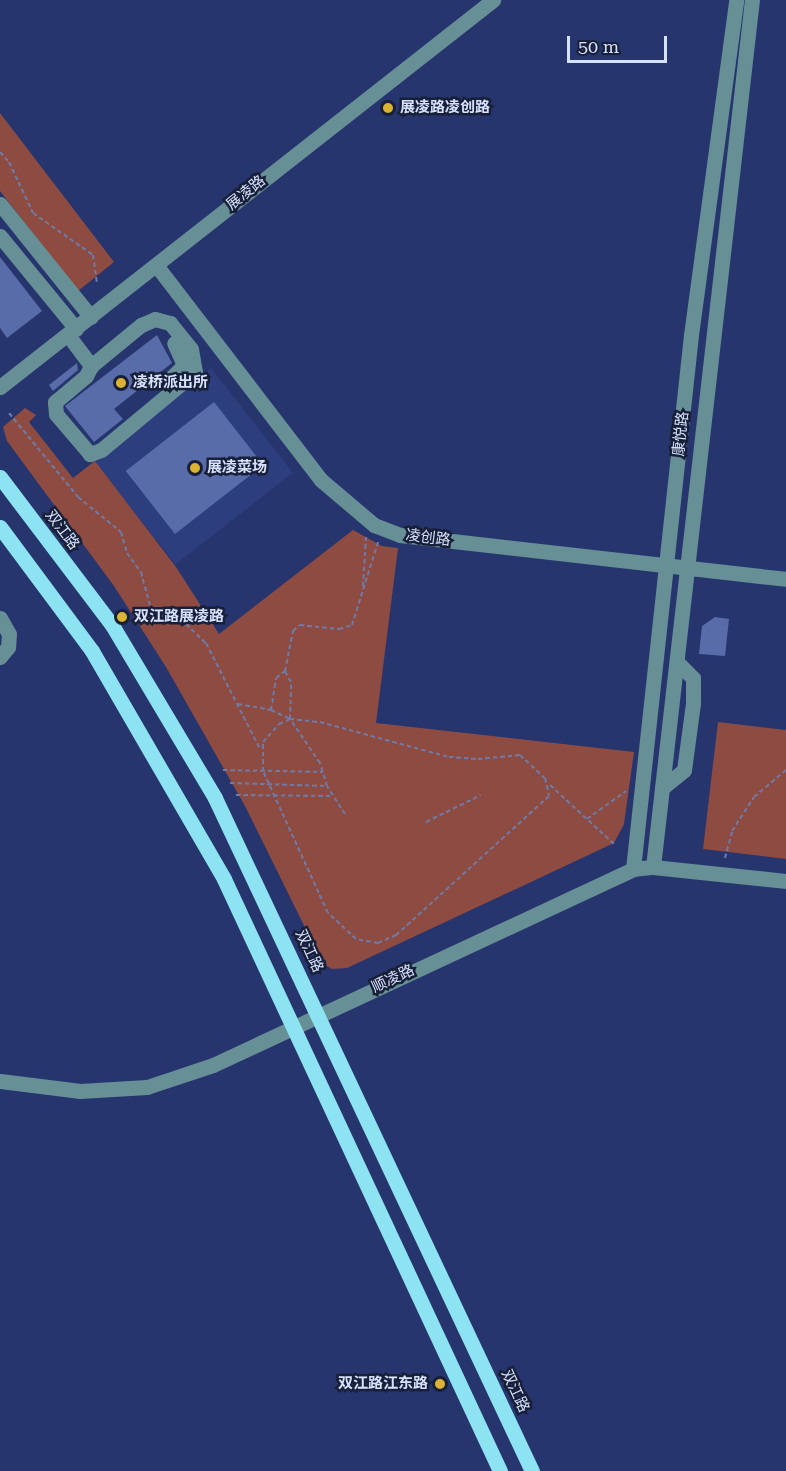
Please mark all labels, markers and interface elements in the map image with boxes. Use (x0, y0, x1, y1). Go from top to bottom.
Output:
scale bar (570, 24, 670, 62)
text: 50 m (578, 36, 619, 57)
place label: 展凌路凌创路 (400, 99, 490, 117)
marker: 展凌路凌创路 (381, 101, 395, 115)
street label: 展凌路 (223, 172, 269, 214)
place label: 凌桥派出所 (133, 374, 208, 392)
marker: 凌桥派出所 (114, 376, 128, 390)
street label: 康悦路 (670, 411, 692, 457)
place label: 展凌菜场 (207, 459, 267, 477)
marker: 展凌菜场 (188, 461, 202, 475)
street label: 双江路 (41, 507, 83, 553)
street label: 凌创路 (405, 526, 451, 550)
place label: 双江路展凌路 (134, 608, 224, 626)
marker: 双江路展凌路 (115, 610, 129, 624)
street label: 双江路 (291, 927, 327, 975)
street label: 顺凌路 (369, 961, 417, 997)
street label: 双江路 (497, 1367, 533, 1415)
place label: 双江路江东路 (338, 1375, 428, 1393)
marker: 双江路江东路 (433, 1377, 447, 1391)

